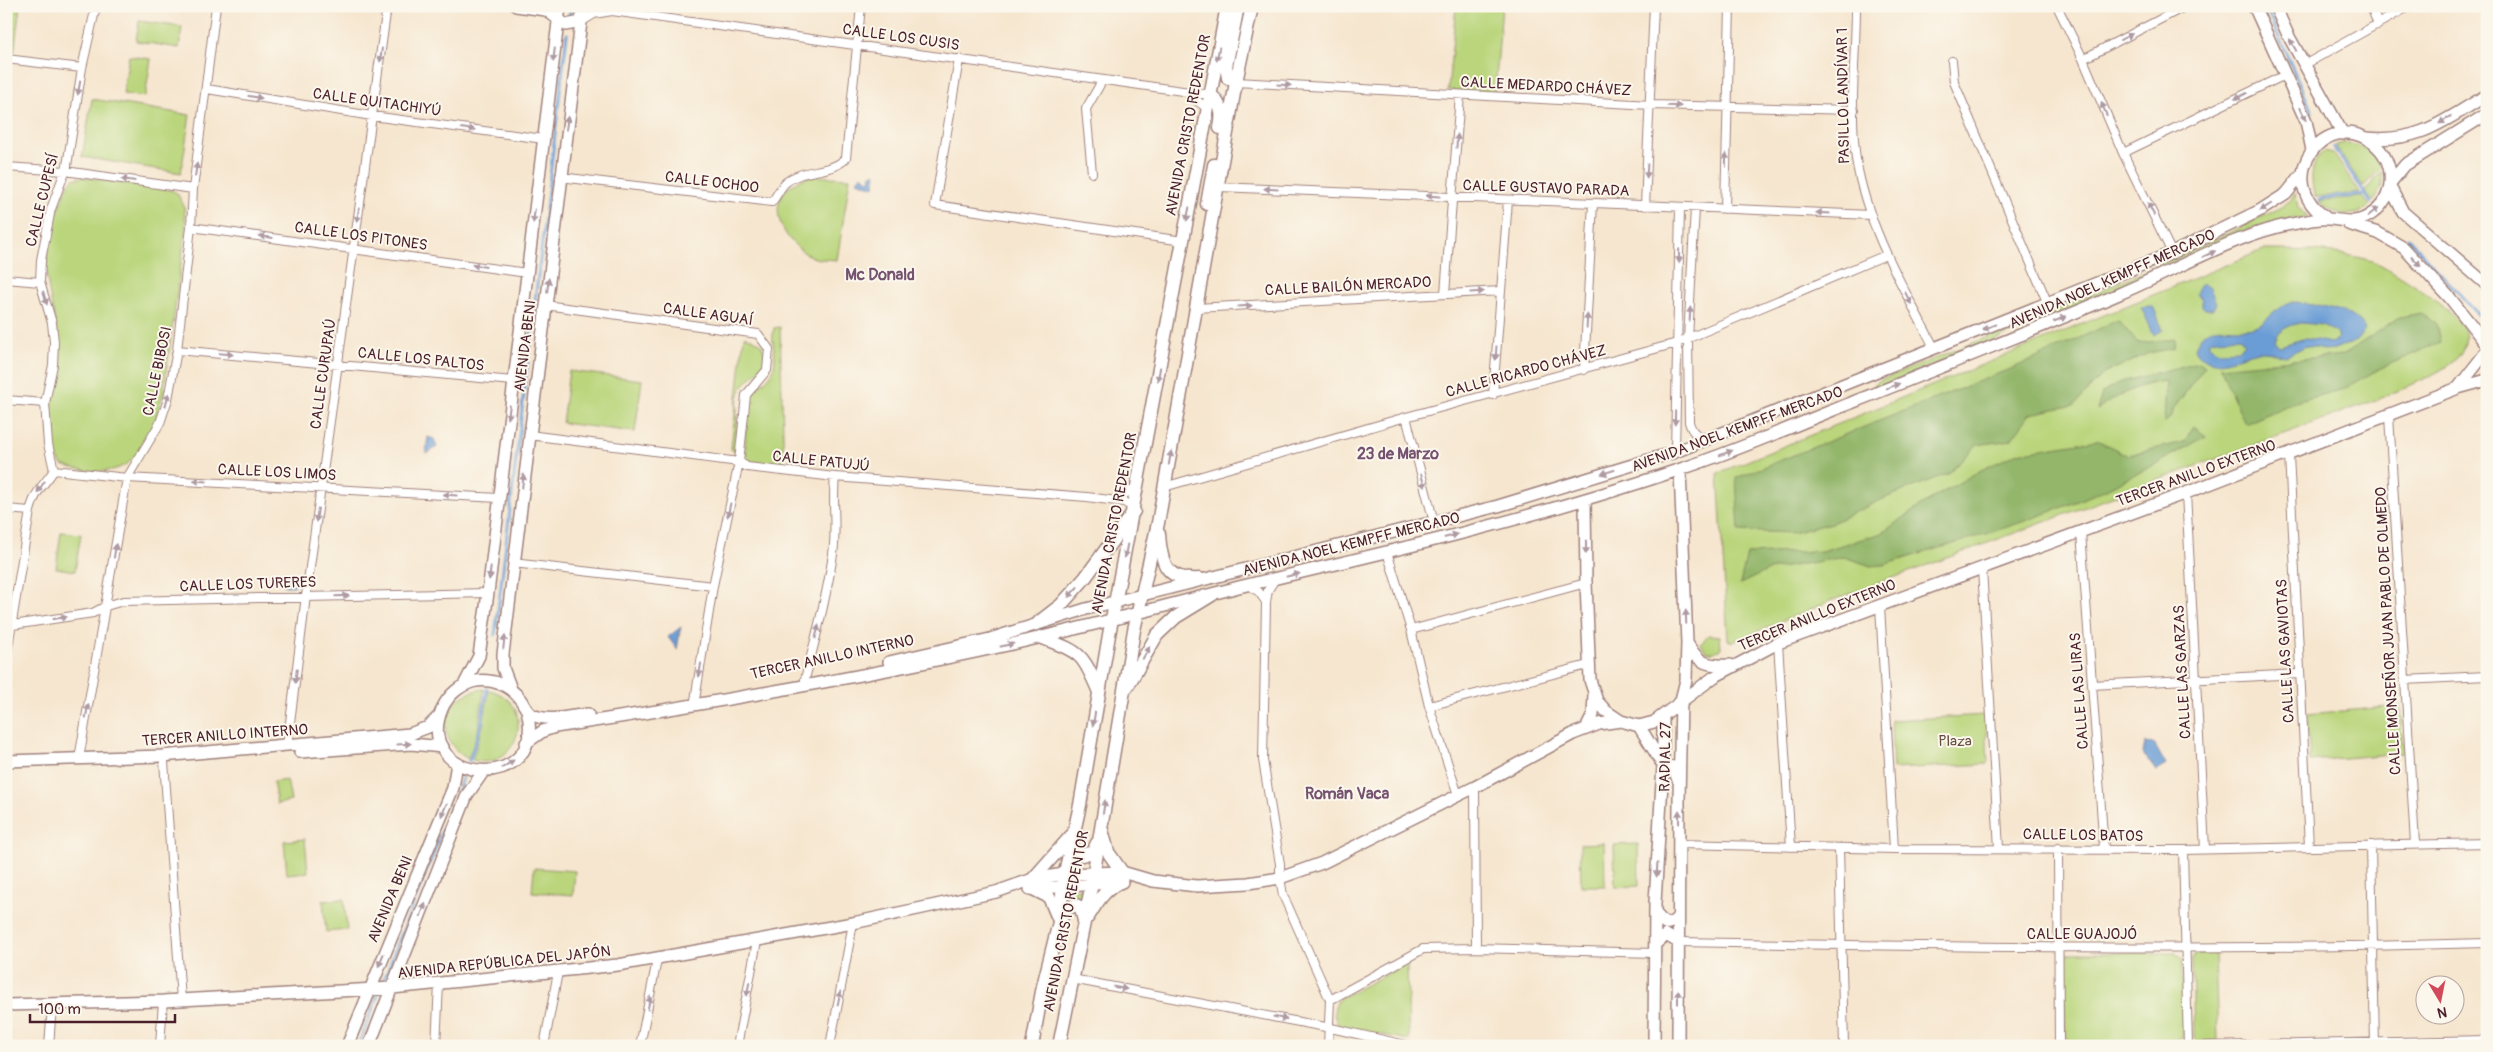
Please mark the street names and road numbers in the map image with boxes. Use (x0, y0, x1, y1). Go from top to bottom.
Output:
street label: CALLE LOS CUSIS (841, 20, 961, 55)
street label: PASILLO LANDÍVAR 1 (1833, 28, 1854, 164)
street label: AVENIDA CRISTO REDENTOR (1162, 33, 1215, 217)
street label: CALLE MEDARDO CHÁVEZ (1460, 73, 1632, 100)
street label: CALLE QUITACHIYÚ (311, 84, 442, 121)
street label: CALLE CUPESÍ (22, 151, 63, 249)
street label: CALLE OCHOO (664, 167, 760, 198)
street label: CALLE GUSTAVO PARADA (1462, 176, 1630, 201)
street label: CALLE LOS PITONES (293, 218, 429, 255)
street label: AVENIDA NOEL KEMPFF MERCADO (2006, 225, 2218, 334)
street label: CALLE BAILÓN MERCADO (1264, 273, 1432, 300)
street label: AVENIDA BENI (510, 299, 541, 393)
street label: CALLE AGUAÍ (662, 299, 755, 330)
street label: CALLE CURUPAÚ (306, 318, 341, 430)
street label: CALLE BIBOSI (139, 325, 176, 417)
street label: CALLE RICARDO CHÁVEZ (1444, 341, 1609, 402)
street label: CALLE LOS PALTOS (357, 343, 485, 376)
street label: AVENIDA NOEL KEMPFF MERCADO (1629, 382, 1845, 477)
street label: AVENIDA CRISTO REDENTOR (1088, 431, 1141, 615)
street label: TERCER ANILLO EXTERNO (2114, 436, 2279, 511)
street label: CALLE PATUJÚ (771, 447, 870, 476)
street label: CALLE LOS LIMOS (217, 460, 337, 485)
street label: CALLE MONSEÑOR JUAN PABLO DE OLMEDO (2371, 486, 2406, 775)
street label: AVENIDA NOEL KEMPFF MERCADO (1241, 508, 1462, 581)
street label: CALLE LOS TURERES (179, 573, 317, 596)
street label: TERCER ANILLO EXTERNO (1736, 575, 1899, 656)
street label: CALLE LAS GAVIOTAS (2272, 579, 2299, 723)
street label: CALLE LAS GARZAS (2169, 604, 2195, 740)
street label: TERCER ANILLO INTERNO (749, 631, 915, 684)
street label: CALLE LAS LIRAS (2066, 632, 2093, 750)
street label: TERCER ANILLO INTERNO (141, 720, 309, 751)
street label: RADIAL 27 (1655, 722, 1676, 792)
street label: CALLE LOS BATOS (2023, 825, 2143, 846)
street label: AVENIDA CRISTO REDENTOR (1040, 829, 1093, 1013)
street label: AVENIDA BENI (364, 853, 417, 946)
street label: CALLE GUAJOJÓ (2027, 925, 2137, 944)
street label: AVENIDA REPÚBLICA DEL JAPÓN (397, 942, 612, 983)

